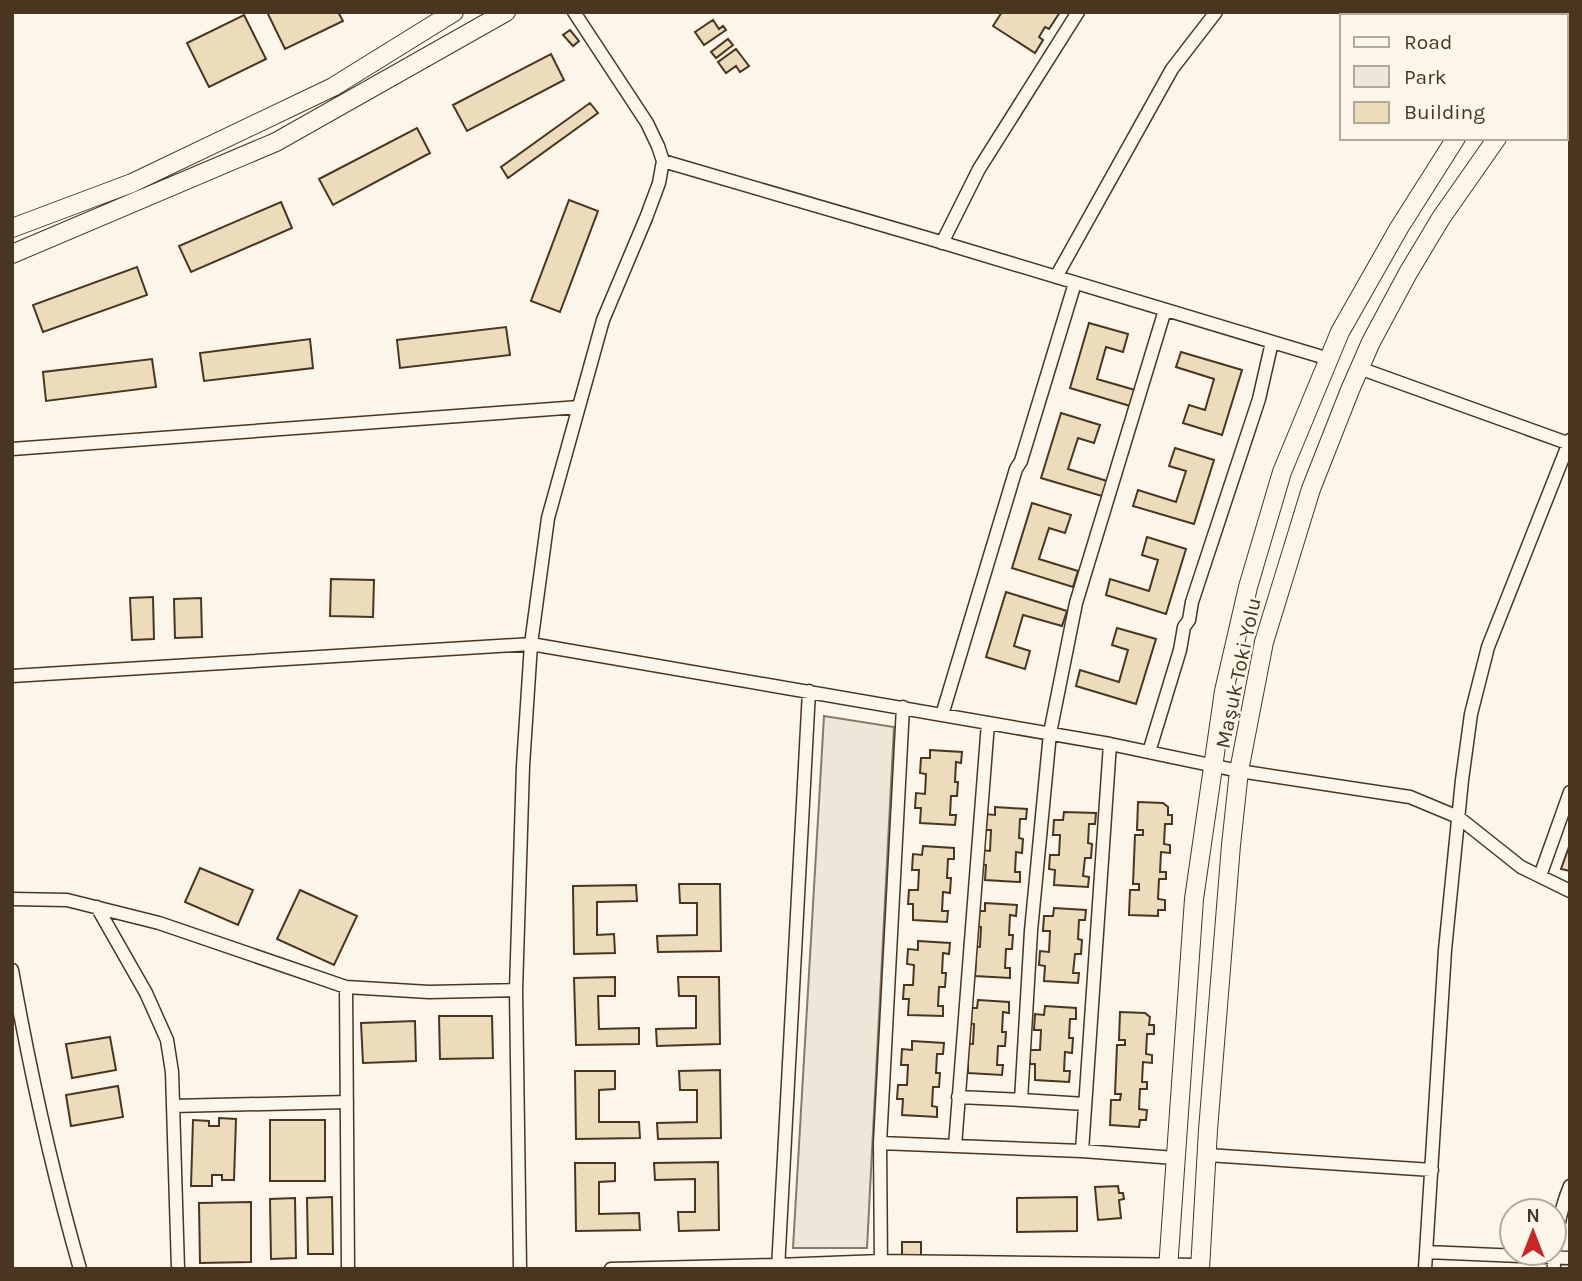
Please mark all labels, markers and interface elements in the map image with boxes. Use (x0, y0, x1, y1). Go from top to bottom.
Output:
legend (1340, 14, 1568, 140)
text: Road (1404, 30, 1452, 54)
text: Park (1404, 65, 1447, 89)
text: Building (1404, 100, 1485, 124)
street label: Maşuk Toki Yolu (1210, 595, 1266, 751)
north arrow (1498, 1197, 1568, 1267)
text: N (1526, 1205, 1540, 1227)

